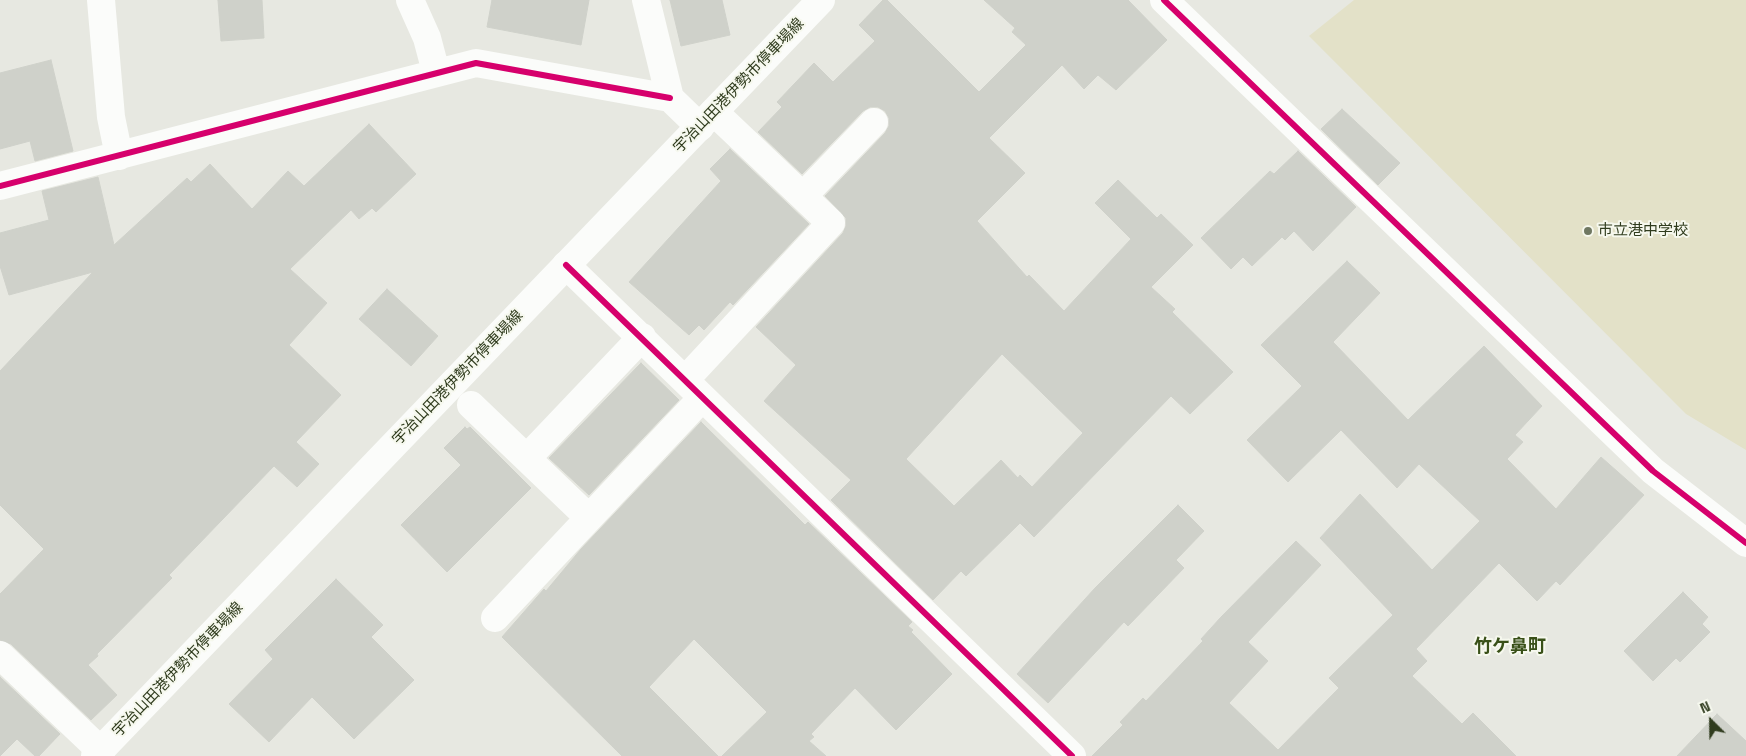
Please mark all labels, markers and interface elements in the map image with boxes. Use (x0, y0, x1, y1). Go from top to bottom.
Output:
street label: 宇治山田港伊勢市停車場線 (670, 15, 808, 157)
place label: 市立港中学校 (1598, 222, 1688, 240)
marker: 市立港中学校 (1582, 225, 1594, 237)
street label: 宇治山田港伊勢市停車場線 (389, 307, 527, 449)
street label: 宇治山田港伊勢市停車場線 (109, 599, 247, 741)
district label: 竹ケ鼻町 (1474, 636, 1546, 658)
north arrow (1686, 696, 1736, 746)
text: N (1697, 697, 1713, 717)

